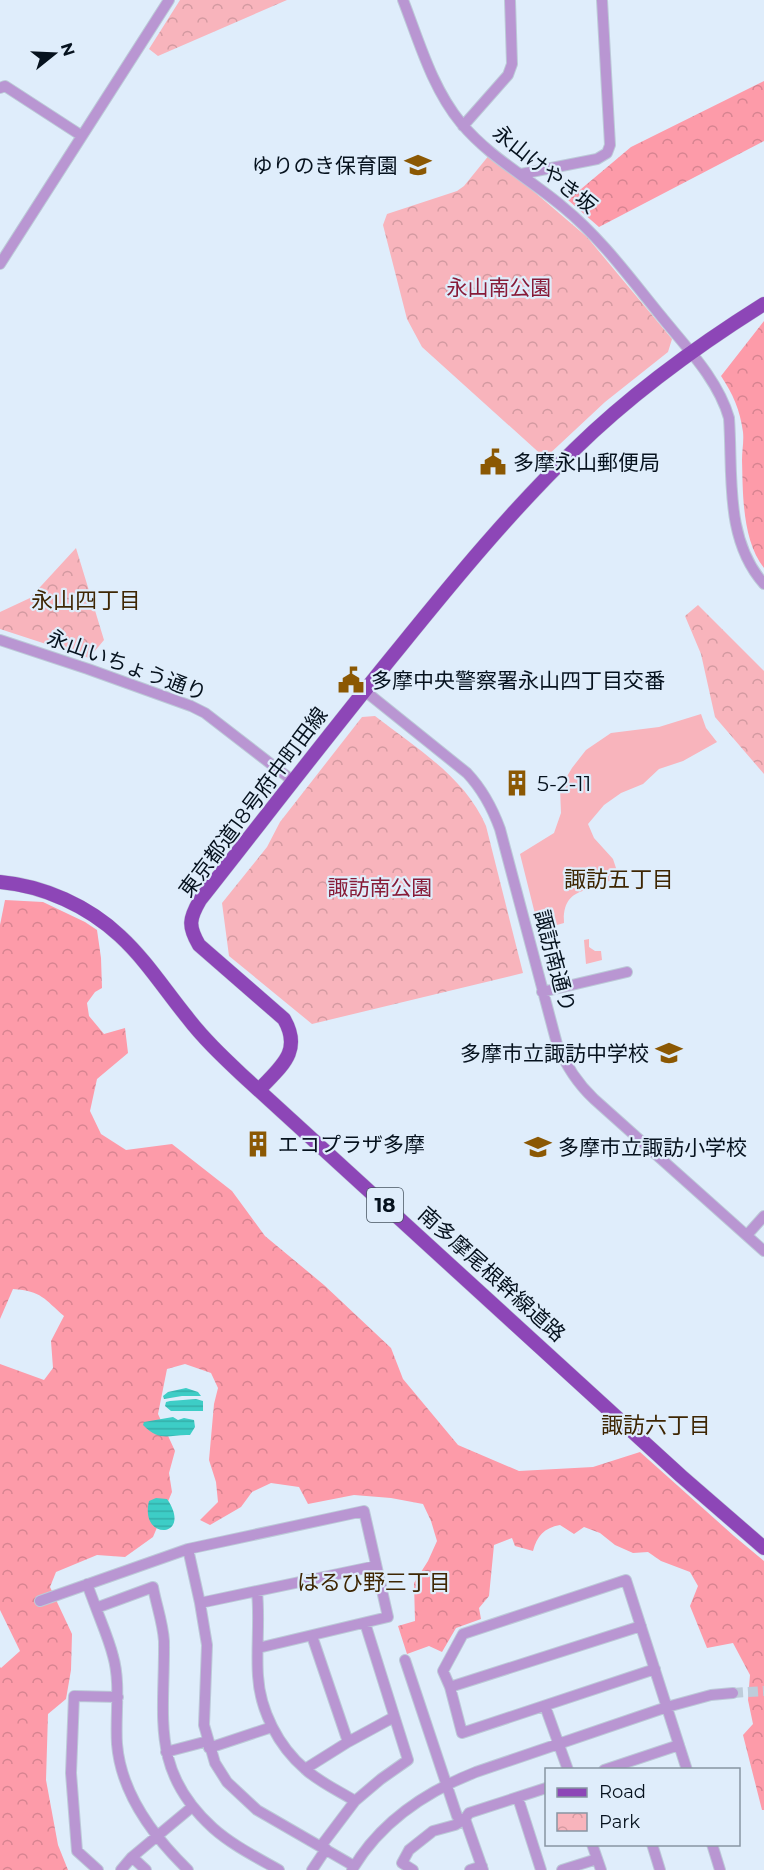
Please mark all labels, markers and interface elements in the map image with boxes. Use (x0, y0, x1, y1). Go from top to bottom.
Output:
north arrow (24, 24, 84, 84)
text: N (57, 40, 79, 59)
street label: 永山けやき坂 (488, 120, 602, 218)
school or university icon: ゆりのき保育園 (403, 150, 433, 180)
place label: ゆりのき保育園 (252, 153, 398, 178)
park label: 永山南公園 (447, 275, 552, 300)
public building icon: 多摩永山郵便局 (478, 447, 508, 477)
place label: 多摩永山郵便局 (513, 450, 660, 475)
district label: 永山四丁目 (31, 587, 141, 614)
street label: 永山いちょう通り (44, 625, 210, 705)
public building icon: 多摩中央警察署永山四丁目交番 (336, 665, 366, 695)
place label: 多摩中央警察署永山四丁目交番 (371, 668, 665, 693)
street label: 東京都道18号府中町田線 (174, 702, 332, 902)
building icon: 5-2-11 (502, 768, 532, 798)
place label: 5-2-11 (537, 771, 591, 796)
district label: 諏訪五丁目 (564, 866, 674, 893)
park label: 諏訪南公園 (328, 875, 433, 900)
street label: 諏訪南通り (529, 907, 581, 1015)
school or university icon: 多摩市立諏訪中学校 (654, 1038, 684, 1068)
place label: 多摩市立諏訪中学校 (460, 1041, 649, 1066)
building icon: エコプラザ多摩 (243, 1129, 273, 1159)
place label: エコプラザ多摩 (278, 1132, 425, 1157)
school or university icon: 多摩市立諏訪小学校 (523, 1132, 553, 1162)
place label: 多摩市立諏訪小学校 (558, 1135, 747, 1160)
road number: 18 (367, 1188, 403, 1222)
street label: 南多摩尾根幹線道路 (413, 1201, 571, 1347)
district label: 諏訪六丁目 (601, 1412, 711, 1439)
district label: はるひ野三丁目 (297, 1569, 451, 1596)
legend (545, 1768, 740, 1846)
text: Road (599, 1781, 646, 1803)
text: Park (599, 1811, 640, 1833)

